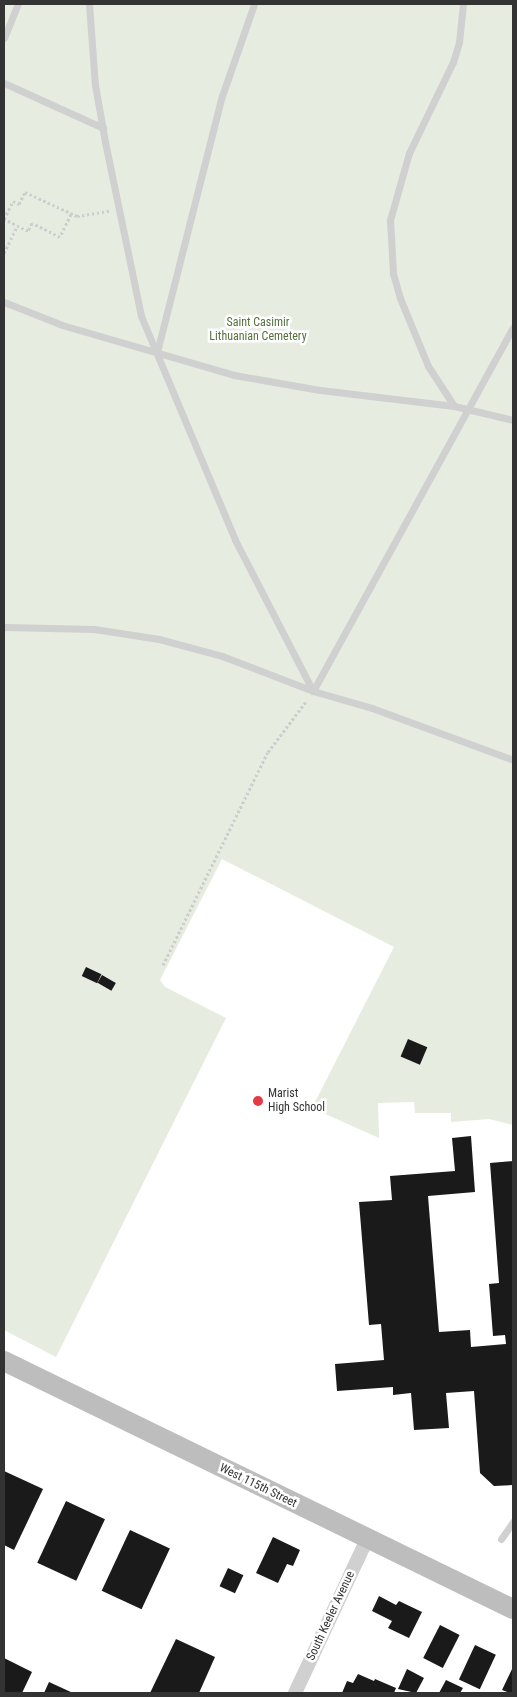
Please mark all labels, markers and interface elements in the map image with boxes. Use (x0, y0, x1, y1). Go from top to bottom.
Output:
park label: Saint Casimir Lithuanian Cemetery (209, 316, 307, 344)
place label: Marist High School (268, 1087, 325, 1115)
marker: Marist High School (252, 1095, 264, 1107)
street label: West 115th Street (217, 1461, 299, 1511)
street label: South Keeler Avenue (304, 1569, 358, 1663)

